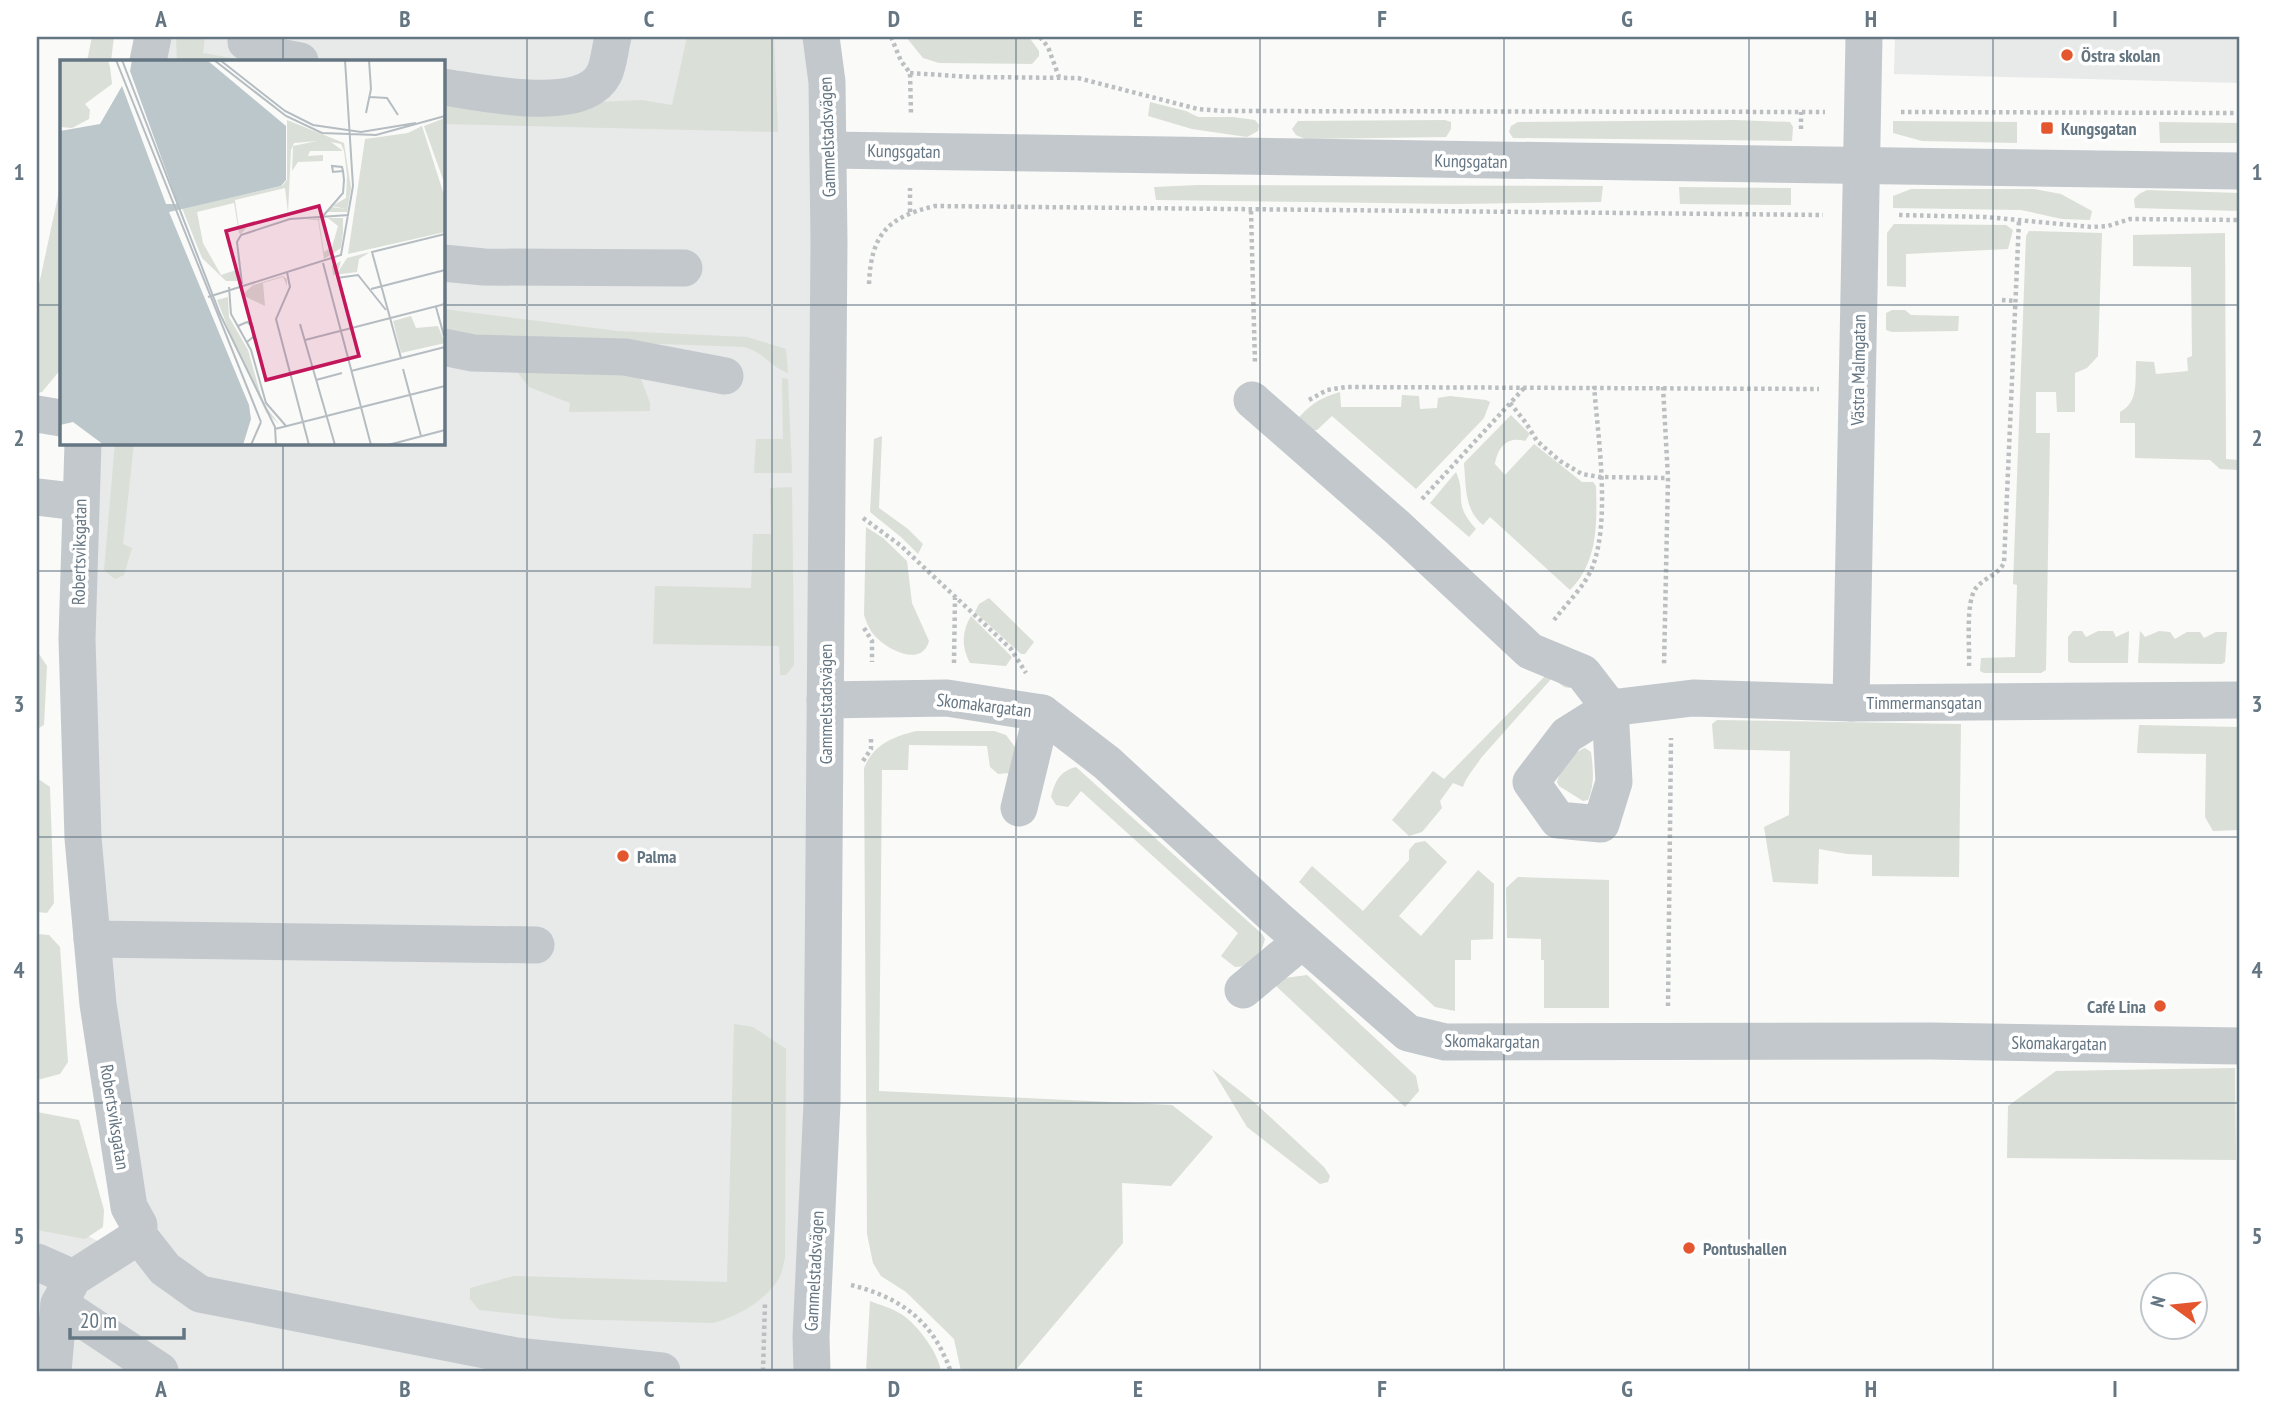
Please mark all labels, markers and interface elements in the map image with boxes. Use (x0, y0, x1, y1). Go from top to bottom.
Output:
text: A (154, 4, 167, 33)
text: B (399, 4, 411, 33)
text: C (644, 4, 655, 33)
text: D (888, 4, 900, 33)
text: E (1133, 4, 1143, 33)
text: F (1377, 4, 1387, 33)
text: G (1621, 4, 1633, 33)
text: H (1865, 4, 1877, 33)
text: I (2112, 4, 2118, 33)
place label: Östra skolan (2081, 44, 2160, 67)
marker: Östra skolan (2059, 47, 2075, 63)
inset map (60, 60, 444, 444)
street label: Gammelstadsvägen (813, 76, 841, 198)
place label: Kungsgatan (2061, 117, 2137, 140)
marker: Kungsgatan (2039, 120, 2055, 136)
street label: Kungsgatan (867, 139, 941, 163)
street label: Kungsgatan (1434, 149, 1508, 173)
text: 1 (14, 157, 25, 186)
text: 1 (2252, 157, 2263, 186)
street label: Västra Malmgatan (1846, 314, 1870, 427)
text: 2 (14, 423, 25, 452)
text: 2 (2252, 423, 2263, 452)
street label: Robertsviksgatan (67, 499, 91, 605)
street label: Gammelstadsvägen (814, 644, 837, 764)
street label: Skomakargatan (935, 688, 1033, 722)
text: 3 (14, 689, 25, 718)
text: 3 (2252, 689, 2263, 718)
street label: Timmermansgatan (1866, 691, 1982, 714)
place label: Palma (637, 845, 676, 868)
marker: Palma (615, 848, 631, 864)
text: 4 (14, 955, 25, 984)
text: 4 (2252, 955, 2263, 984)
place label: Café Lina (2087, 995, 2146, 1018)
marker: Café Lina (2152, 998, 2168, 1014)
street label: Skomakargatan (1444, 1029, 1540, 1053)
street label: Skomakargatan (2011, 1031, 2107, 1055)
street label: Robertsviksgatan (95, 1063, 135, 1171)
street label: Gammelstadsvägen (799, 1210, 829, 1332)
text: 5 (14, 1221, 25, 1250)
text: 5 (2252, 1221, 2263, 1250)
place label: Pontushallen (1703, 1237, 1787, 1260)
marker: Pontushallen (1681, 1240, 1697, 1256)
north arrow (2140, 1272, 2210, 1342)
text: N (2145, 1294, 2170, 1310)
scale bar (70, 1296, 184, 1340)
text: 20 m (80, 1307, 117, 1334)
text: A (154, 1374, 167, 1403)
text: B (399, 1374, 411, 1403)
text: C (644, 1374, 655, 1403)
text: D (888, 1374, 900, 1403)
text: E (1133, 1374, 1143, 1403)
text: F (1377, 1374, 1387, 1403)
text: G (1621, 1374, 1633, 1403)
text: H (1865, 1374, 1877, 1403)
text: I (2112, 1374, 2118, 1403)

